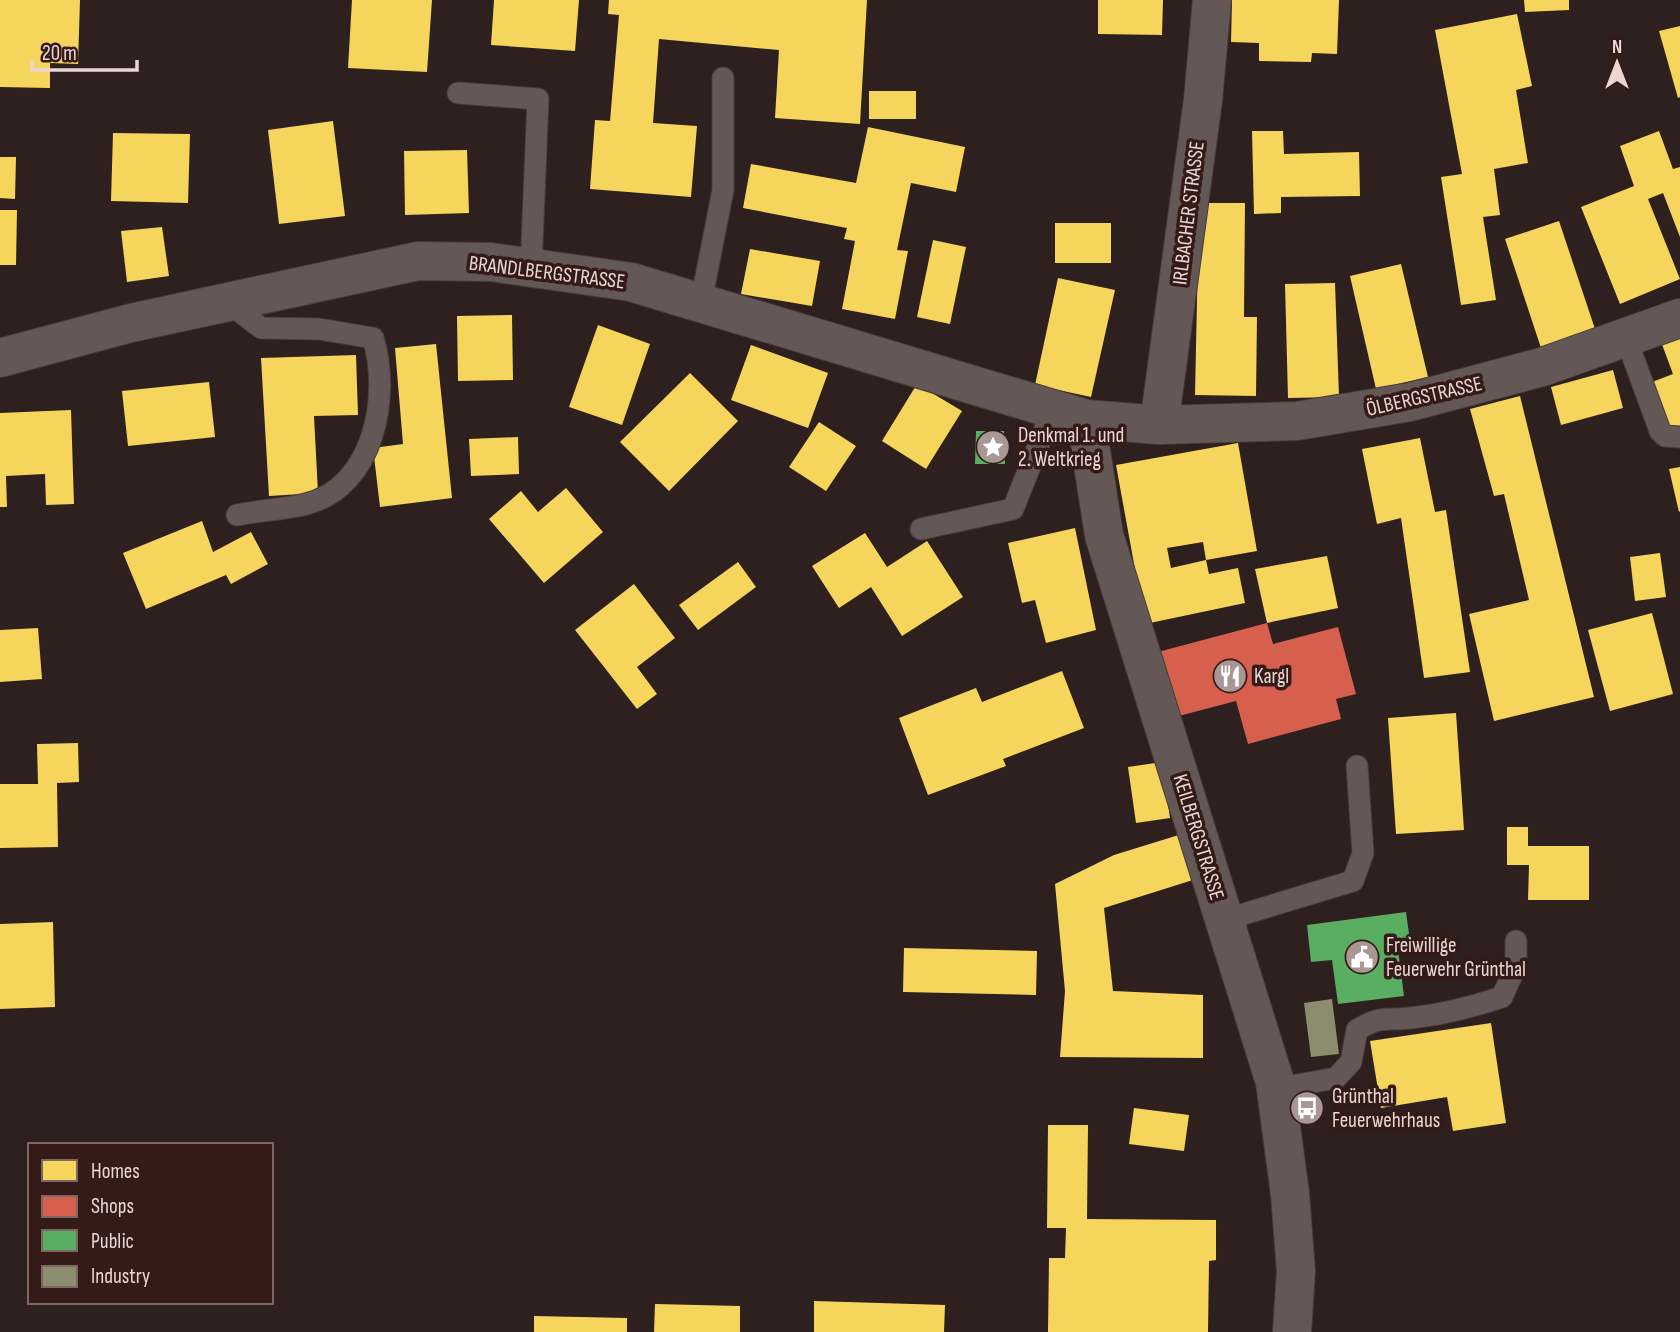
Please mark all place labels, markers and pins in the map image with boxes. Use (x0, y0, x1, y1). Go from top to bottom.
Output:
place label: Denkmal 1. und 2. Weltkrieg (1018, 423, 1124, 472)
place icon: Denkmal 1. und 2. Weltkrieg (974, 428, 1012, 466)
restaurant icon: Kargl (1211, 657, 1249, 695)
place label: Kargl (1254, 664, 1289, 689)
place label: Freiwillige Feuerwehr Grünthal (1386, 933, 1526, 982)
public building icon: Freiwillige Feuerwehr Grünthal (1343, 938, 1381, 976)
place label: Grünthal Feuerwehrhaus (1332, 1084, 1440, 1133)
bus stop icon: Grünthal Feuerwehrhaus (1288, 1089, 1326, 1127)

